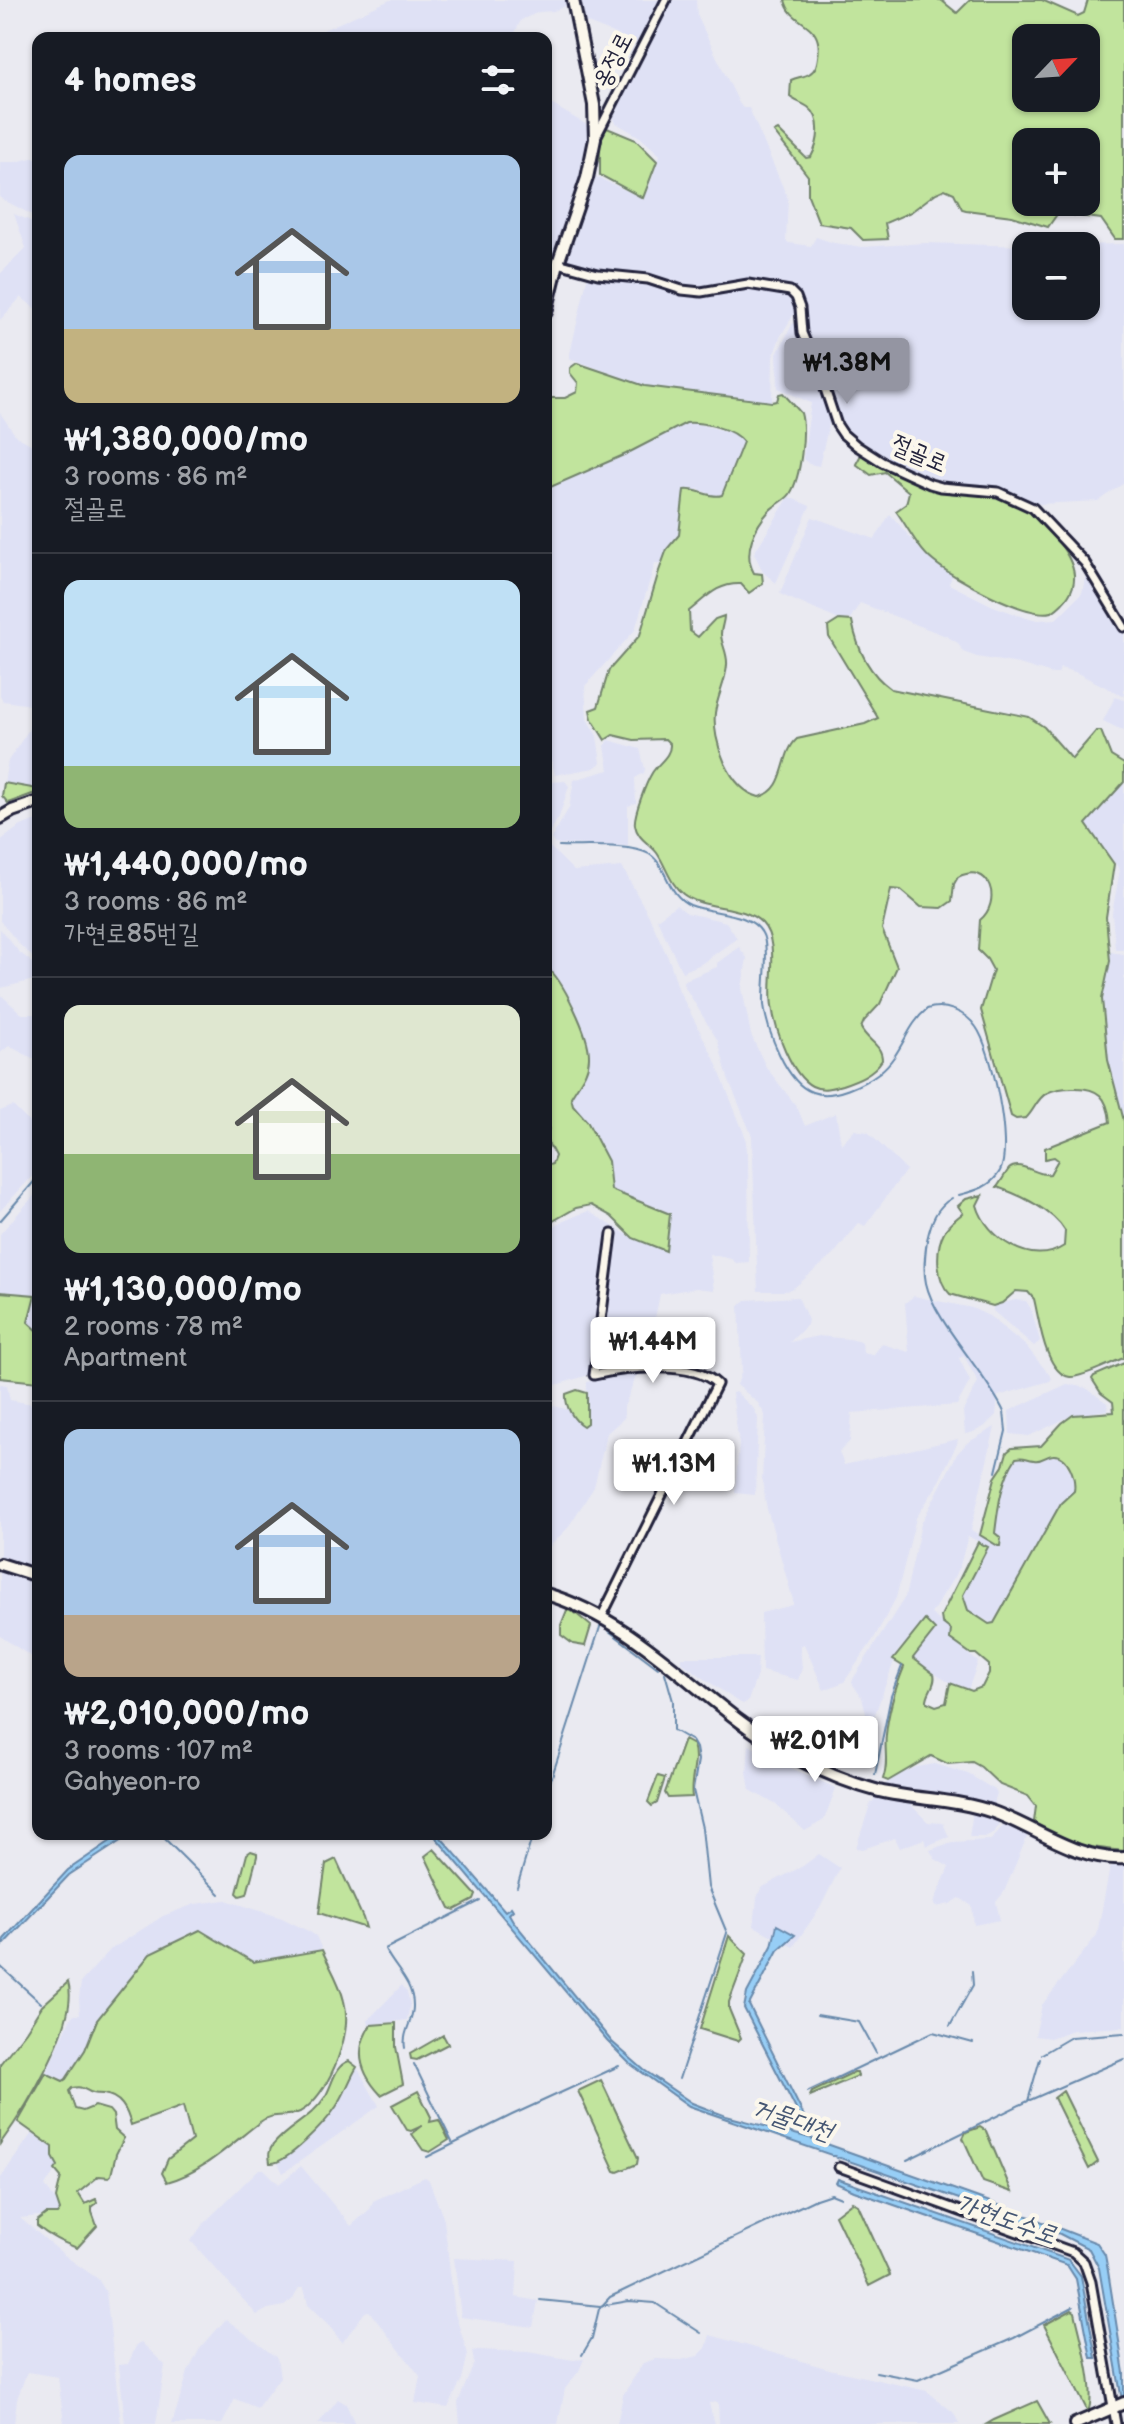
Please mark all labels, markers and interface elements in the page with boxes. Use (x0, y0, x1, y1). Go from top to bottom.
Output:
north arrow (1012, 24, 1100, 112)
map controls (1012, 24, 1100, 320)
street label: 옹정로 (587, 28, 639, 92)
icon: filters (476, 58, 520, 102)
text: 4 homes (64, 60, 196, 101)
button: + (1012, 128, 1100, 216)
icon: home (220, 207, 364, 351)
button: − (1012, 232, 1100, 320)
pin: ₩1.38M (782, 338, 912, 406)
text: ₩1.38M (802, 348, 892, 379)
text: ₩1,380,000/mo (64, 419, 308, 460)
street label: 절골로 (887, 429, 951, 479)
text: 3 rooms · 86 m² (64, 462, 248, 493)
text: 절골로 (64, 494, 127, 525)
icon: home (220, 632, 364, 776)
text: ₩1,440,000/mo (64, 844, 308, 885)
text: 3 rooms · 86 m² (64, 887, 248, 918)
text: 가현로85번길 (64, 919, 199, 950)
icon: home (220, 1057, 364, 1201)
text: ₩1,130,000/mo (64, 1269, 302, 1310)
text: 2 rooms · 78 m² (64, 1312, 243, 1343)
pin: ₩1.44M (588, 1317, 718, 1385)
text: ₩1.44M (608, 1327, 698, 1358)
text: Apartment (64, 1343, 187, 1374)
pin: ₩1.13M (609, 1439, 739, 1507)
text: ₩1.13M (632, 1449, 716, 1480)
icon: home (220, 1481, 364, 1625)
text: ₩2,010,000/mo (64, 1693, 309, 1734)
pin: ₩2.01M (750, 1716, 880, 1784)
text: ₩2.01M (770, 1726, 860, 1757)
text: 3 rooms · 107 m² (64, 1736, 253, 1767)
text: Gahyeon-ro (64, 1767, 201, 1798)
water label: 거물대천 (747, 2092, 840, 2149)
water label: 가현도수로 (951, 2188, 1061, 2252)

